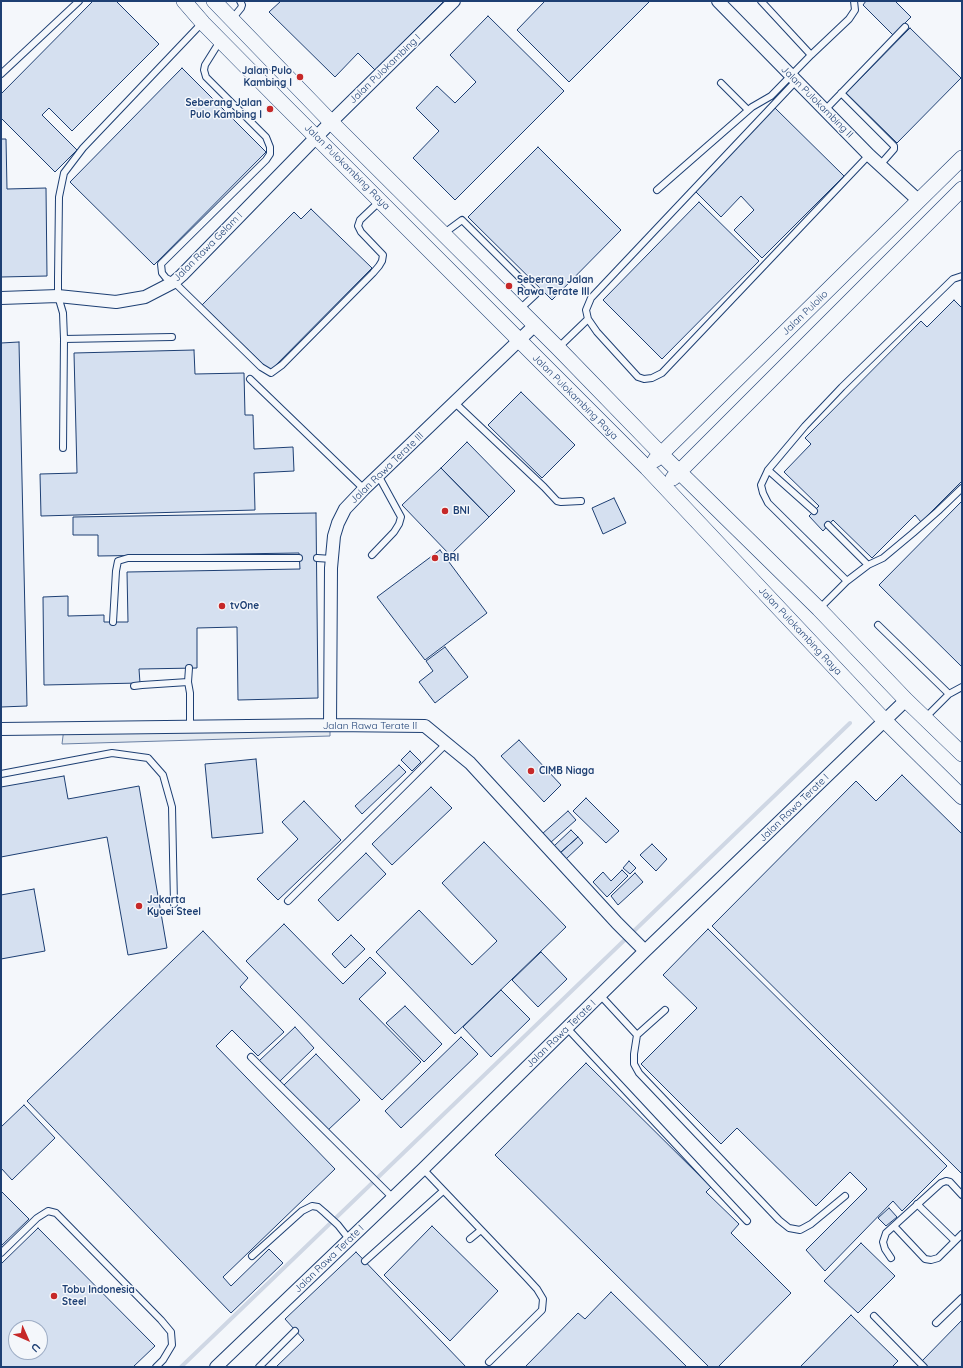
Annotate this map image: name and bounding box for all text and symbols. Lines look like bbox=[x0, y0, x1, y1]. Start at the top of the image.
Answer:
street label: Jalan Pulokambing I bbox=[347, 32, 423, 106]
street label: Jalan Pulokambing II bbox=[778, 63, 856, 141]
place label: Jalan Pulo Kambing I bbox=[242, 65, 292, 88]
marker: Jalan Pulo Kambing I bbox=[295, 72, 305, 82]
place label: Seberang Jalan Pulo Kambing I bbox=[186, 97, 262, 120]
marker: Seberang Jalan Pulo Kambing I bbox=[265, 104, 275, 114]
street label: Jalan Pulokambing Raya bbox=[302, 122, 392, 212]
street label: Jalan Rawa Gelam I bbox=[171, 210, 245, 284]
place label: Seberang Jalan Rawa Terate III bbox=[517, 274, 593, 298]
marker: Seberang Jalan Rawa Terate III bbox=[504, 281, 514, 291]
street label: Jalan Pulolio bbox=[780, 288, 830, 338]
street label: Jalan Pulokambing Raya bbox=[530, 352, 620, 442]
street label: Jalan Rawa Terate III bbox=[348, 430, 426, 506]
place label: BNI bbox=[453, 505, 470, 517]
marker: BNI bbox=[440, 506, 450, 516]
place label: BRI bbox=[443, 552, 459, 564]
marker: BRI bbox=[430, 553, 440, 563]
street label: Jalan Pulokambing Raya bbox=[756, 584, 844, 678]
place label: tvOne bbox=[230, 600, 259, 612]
marker: tvOne bbox=[217, 601, 227, 611]
street label: Jalan Rawa Terate II bbox=[323, 720, 417, 732]
place label: CIMB Niaga bbox=[539, 765, 594, 777]
marker: CIMB Niaga bbox=[526, 766, 536, 776]
street label: Jalan Rawa Terate I bbox=[757, 772, 831, 844]
place label: Jakarta Kyoei Steel bbox=[147, 894, 201, 918]
marker: Jakarta Kyoei Steel bbox=[134, 901, 144, 911]
street label: Jalan Rawa Terate I bbox=[524, 998, 598, 1070]
street label: Jalan Rawa Terate I bbox=[292, 1223, 366, 1295]
place label: Tobu Indonesia Steel bbox=[62, 1284, 135, 1308]
marker: Tobu Indonesia Steel bbox=[49, 1291, 59, 1301]
north arrow bbox=[8, 1320, 48, 1360]
text: U bbox=[28, 1340, 43, 1355]

